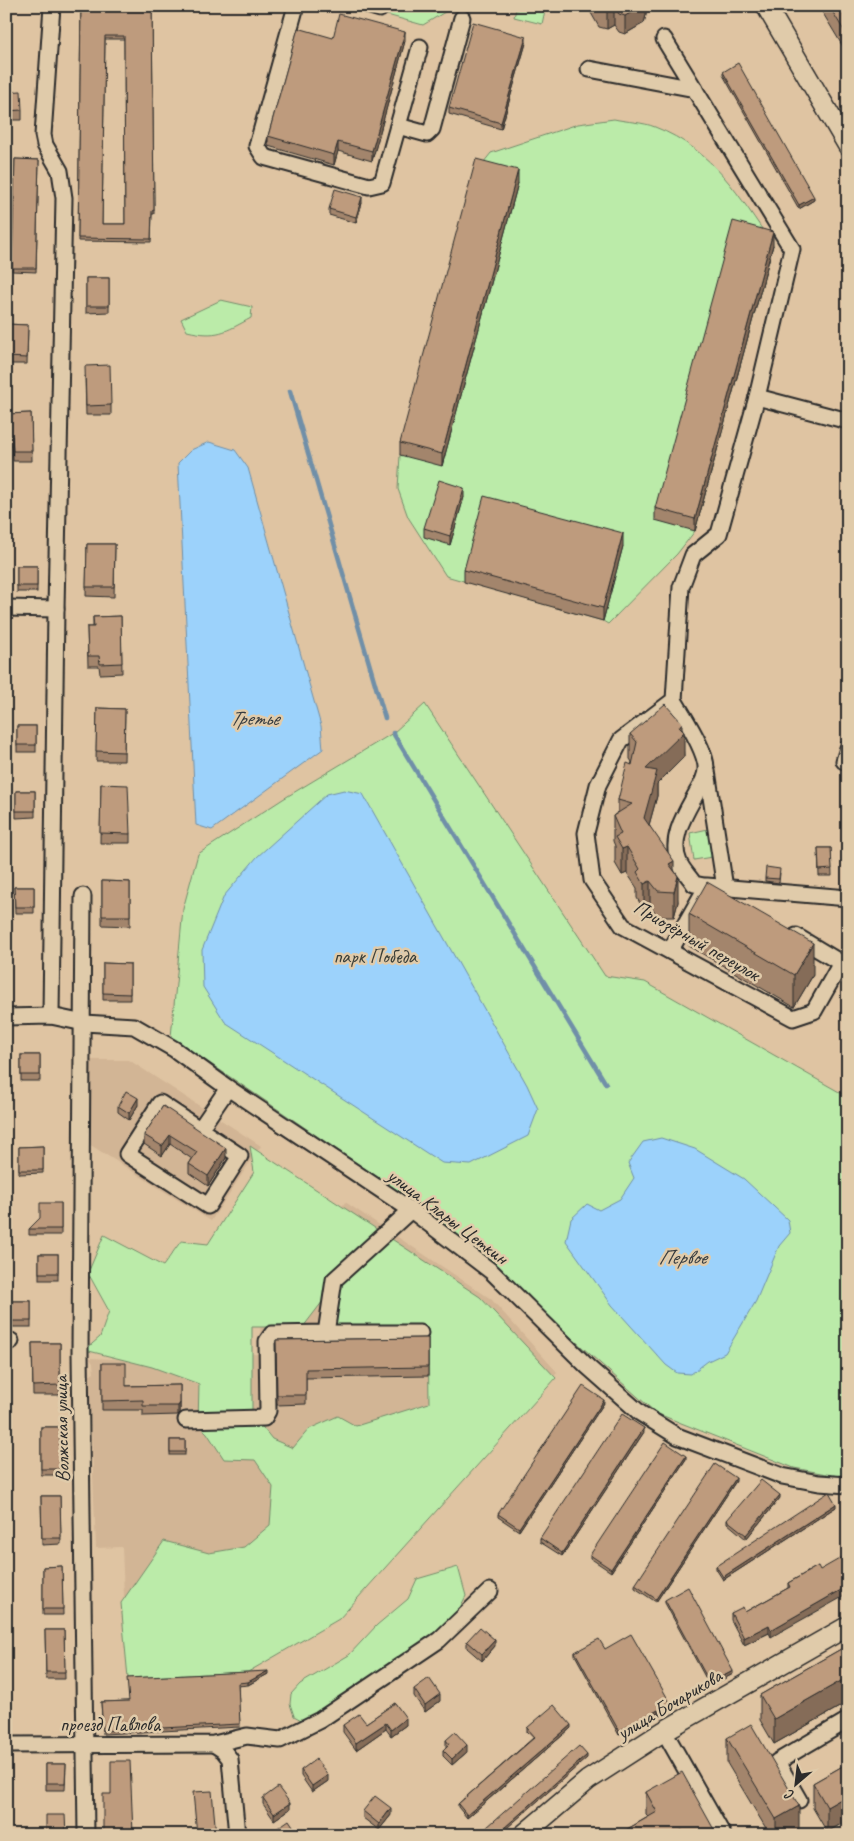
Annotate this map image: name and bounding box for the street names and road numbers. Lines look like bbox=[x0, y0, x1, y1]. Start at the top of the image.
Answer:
street label: Приозёрный переулок bbox=[629, 894, 766, 987]
street label: улица Клары Цеткин bbox=[382, 1162, 514, 1271]
street label: Волжская улица bbox=[48, 1374, 75, 1483]
street label: улица Бочарикова bbox=[611, 1662, 728, 1746]
street label: проезд Павлова bbox=[60, 1712, 162, 1737]

